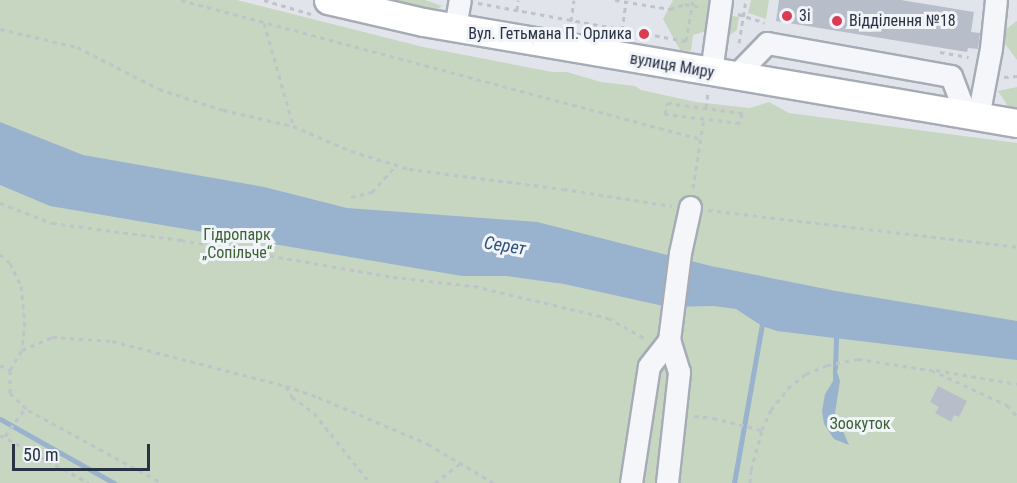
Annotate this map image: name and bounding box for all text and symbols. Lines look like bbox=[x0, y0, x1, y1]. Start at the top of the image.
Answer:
place label: 3і bbox=[799, 6, 811, 26]
marker: 3і bbox=[780, 9, 794, 23]
place label: Відділення №18 bbox=[849, 11, 956, 31]
marker: Відділення №18 bbox=[830, 14, 844, 28]
place label: Вул. Гетьмана П. Орлика bbox=[468, 24, 632, 44]
marker: Вул. Гетьмана П. Орлика bbox=[637, 27, 651, 41]
street label: вулиця Миру bbox=[628, 49, 716, 83]
park label: Гідропарк „Сопільче“ bbox=[202, 225, 272, 263]
water label: Серет bbox=[482, 232, 528, 260]
park label: Зоокуток bbox=[830, 414, 890, 434]
scale bar bbox=[15, 432, 153, 470]
text: 50 m bbox=[23, 444, 58, 465]

